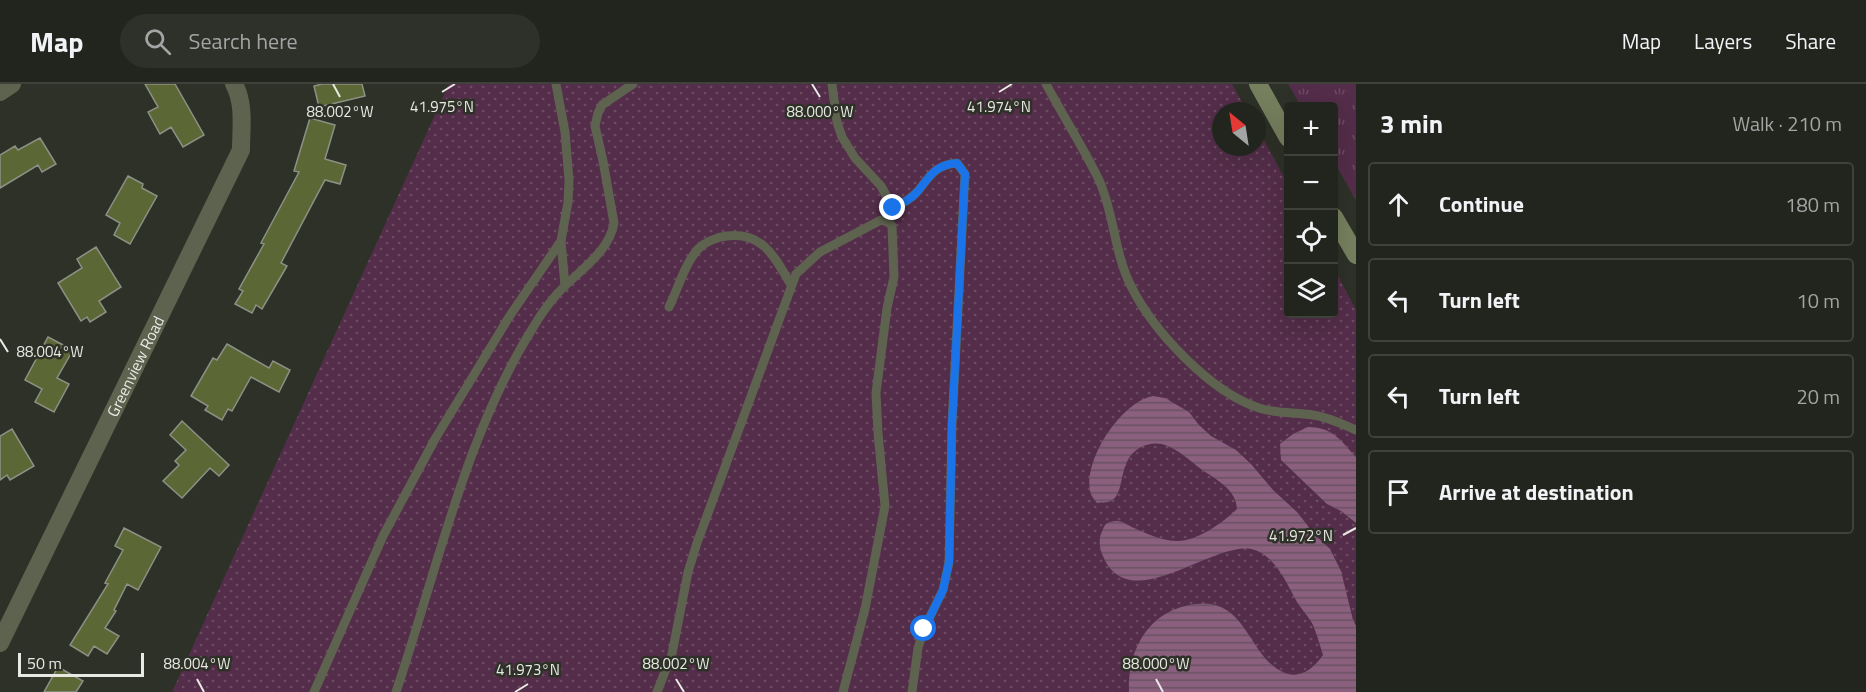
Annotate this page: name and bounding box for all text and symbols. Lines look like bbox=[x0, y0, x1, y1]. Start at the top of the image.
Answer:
search box bbox=[120, 14, 540, 68]
text: Map bbox=[30, 20, 84, 63]
text: Search here bbox=[189, 24, 298, 58]
icon: search bbox=[141, 25, 174, 58]
text: Map bbox=[1622, 25, 1661, 57]
text: Layers bbox=[1694, 25, 1752, 57]
text: Share bbox=[1785, 25, 1836, 57]
text: 41.975°N bbox=[410, 95, 474, 118]
text: 41.974°N bbox=[967, 95, 1031, 118]
text: 88.002°W bbox=[307, 100, 373, 123]
text: 88.000°W bbox=[787, 100, 853, 123]
north arrow bbox=[1212, 102, 1266, 156]
map controls bbox=[1284, 102, 1338, 318]
button: + bbox=[1284, 102, 1338, 156]
text: 3 min bbox=[1380, 104, 1443, 143]
text: Walk · 210 m bbox=[1733, 108, 1842, 139]
button: − bbox=[1284, 156, 1338, 210]
text: Continue bbox=[1439, 187, 1524, 221]
icon: ahead bbox=[1382, 188, 1415, 221]
text: 180 m bbox=[1785, 189, 1840, 220]
route end bbox=[879, 194, 905, 220]
button: locate bbox=[1284, 210, 1338, 264]
button: layers bbox=[1284, 264, 1338, 318]
text: Turn left bbox=[1439, 283, 1520, 317]
icon: left bbox=[1382, 284, 1415, 317]
text: 10 m bbox=[1796, 285, 1840, 316]
street label: Greenview Road bbox=[100, 312, 170, 421]
text: 88.004°W bbox=[17, 340, 83, 363]
text: Turn left bbox=[1439, 379, 1520, 413]
icon: left bbox=[1382, 380, 1415, 413]
text: 20 m bbox=[1796, 381, 1840, 412]
text: Arrive at destination bbox=[1439, 475, 1634, 509]
icon: arrive bbox=[1382, 476, 1415, 509]
text: 41.972°N bbox=[1269, 524, 1333, 547]
route start bbox=[910, 615, 936, 641]
scale bar bbox=[18, 650, 144, 678]
text: 50 m bbox=[27, 651, 62, 675]
text: 88.004°W bbox=[164, 652, 230, 675]
text: 88.002°W bbox=[643, 652, 709, 675]
text: 88.000°W bbox=[1123, 652, 1189, 675]
text: 41.973°N bbox=[496, 658, 560, 681]

